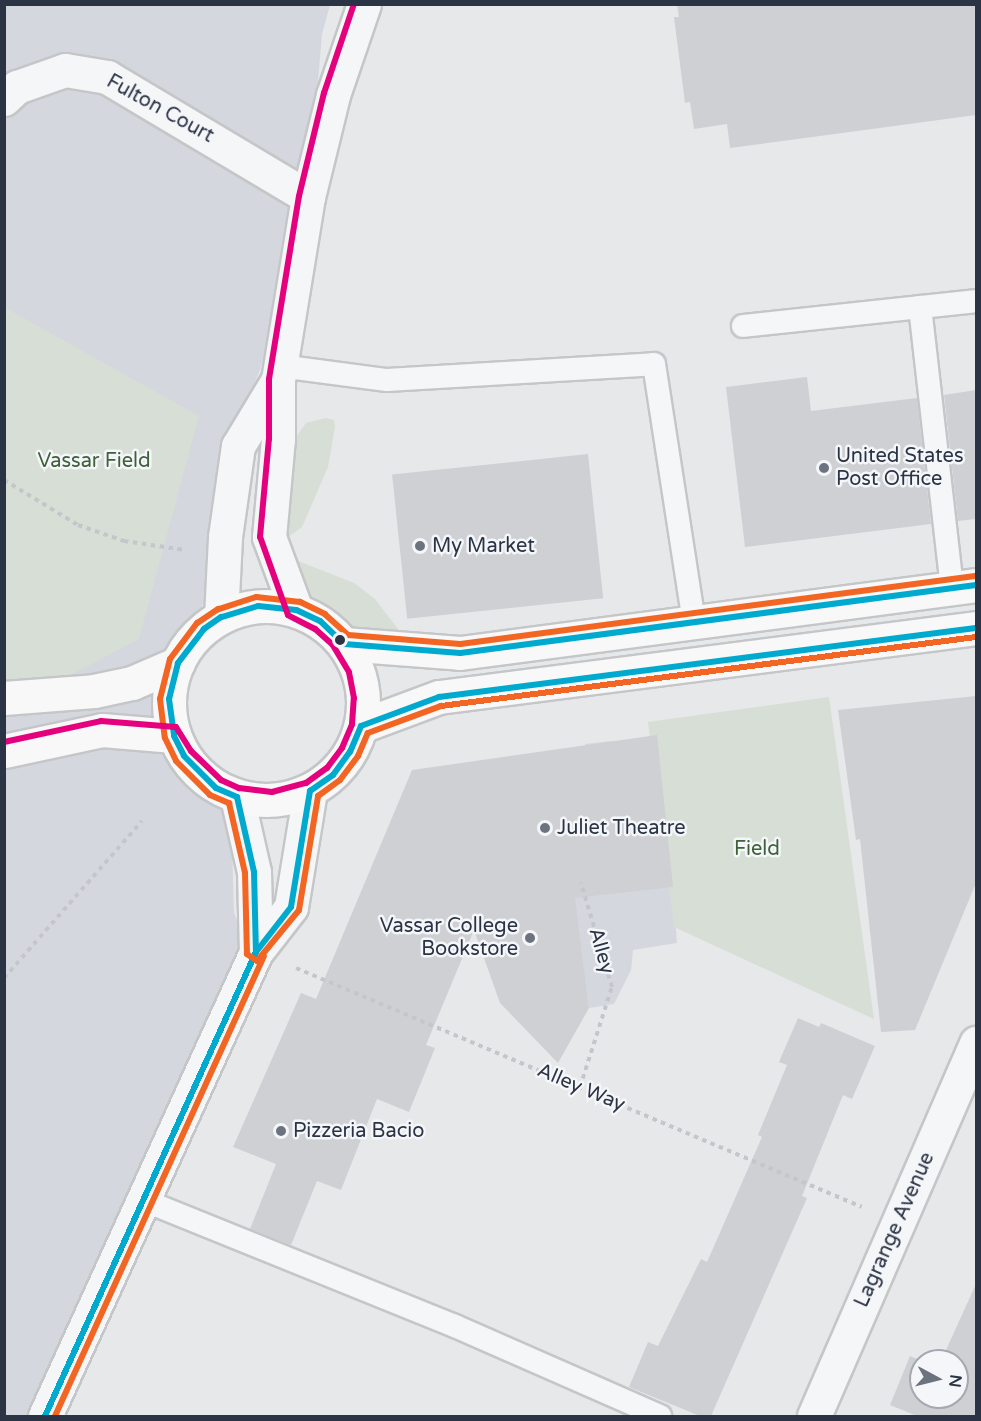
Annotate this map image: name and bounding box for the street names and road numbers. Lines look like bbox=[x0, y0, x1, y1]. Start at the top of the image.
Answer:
street label: Fulton Court bbox=[102, 70, 218, 148]
street label: Alley bbox=[583, 925, 619, 977]
street label: Alley Way bbox=[533, 1059, 629, 1117]
street label: Lagrange Avenue bbox=[850, 1149, 940, 1311]

